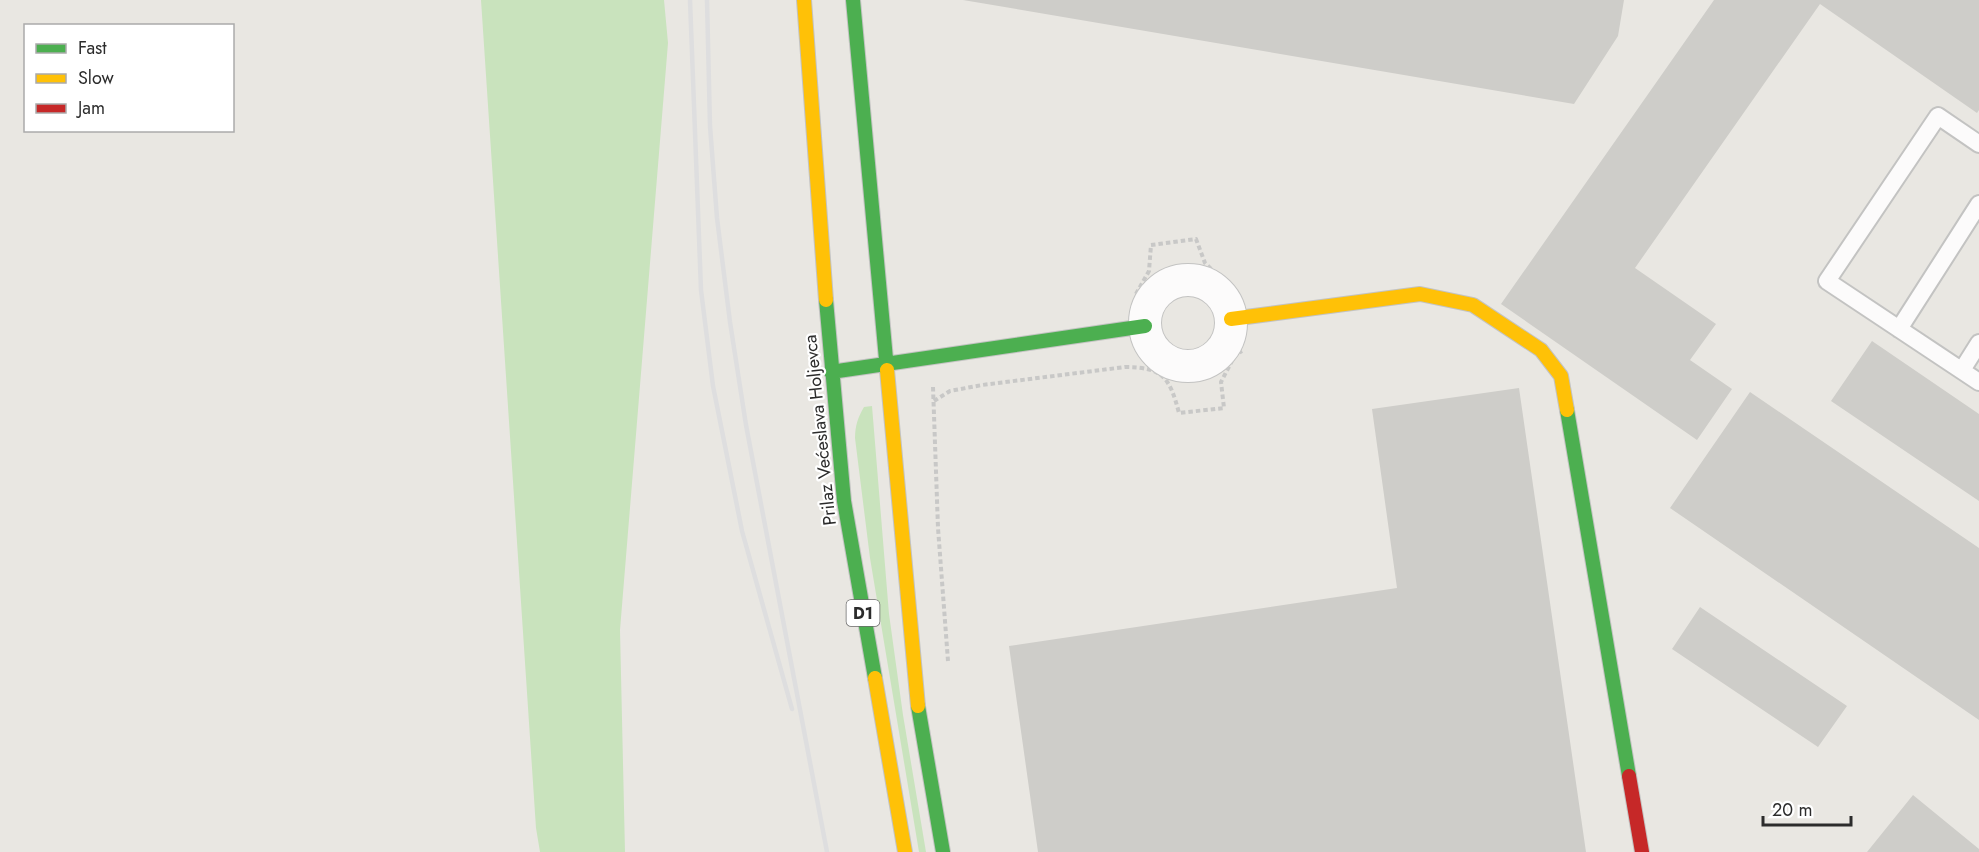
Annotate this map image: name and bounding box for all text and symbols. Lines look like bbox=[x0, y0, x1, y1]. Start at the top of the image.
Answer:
legend bbox=[24, 24, 234, 132]
text: Fast bbox=[78, 35, 107, 61]
text: Slow bbox=[78, 65, 115, 91]
text: Jam bbox=[76, 95, 105, 121]
street label: Prilaz Većeslava Holjevca bbox=[797, 333, 843, 527]
road number: D1 bbox=[846, 600, 880, 626]
scale bar bbox=[1763, 789, 1852, 827]
text: 20 m bbox=[1772, 797, 1812, 823]

